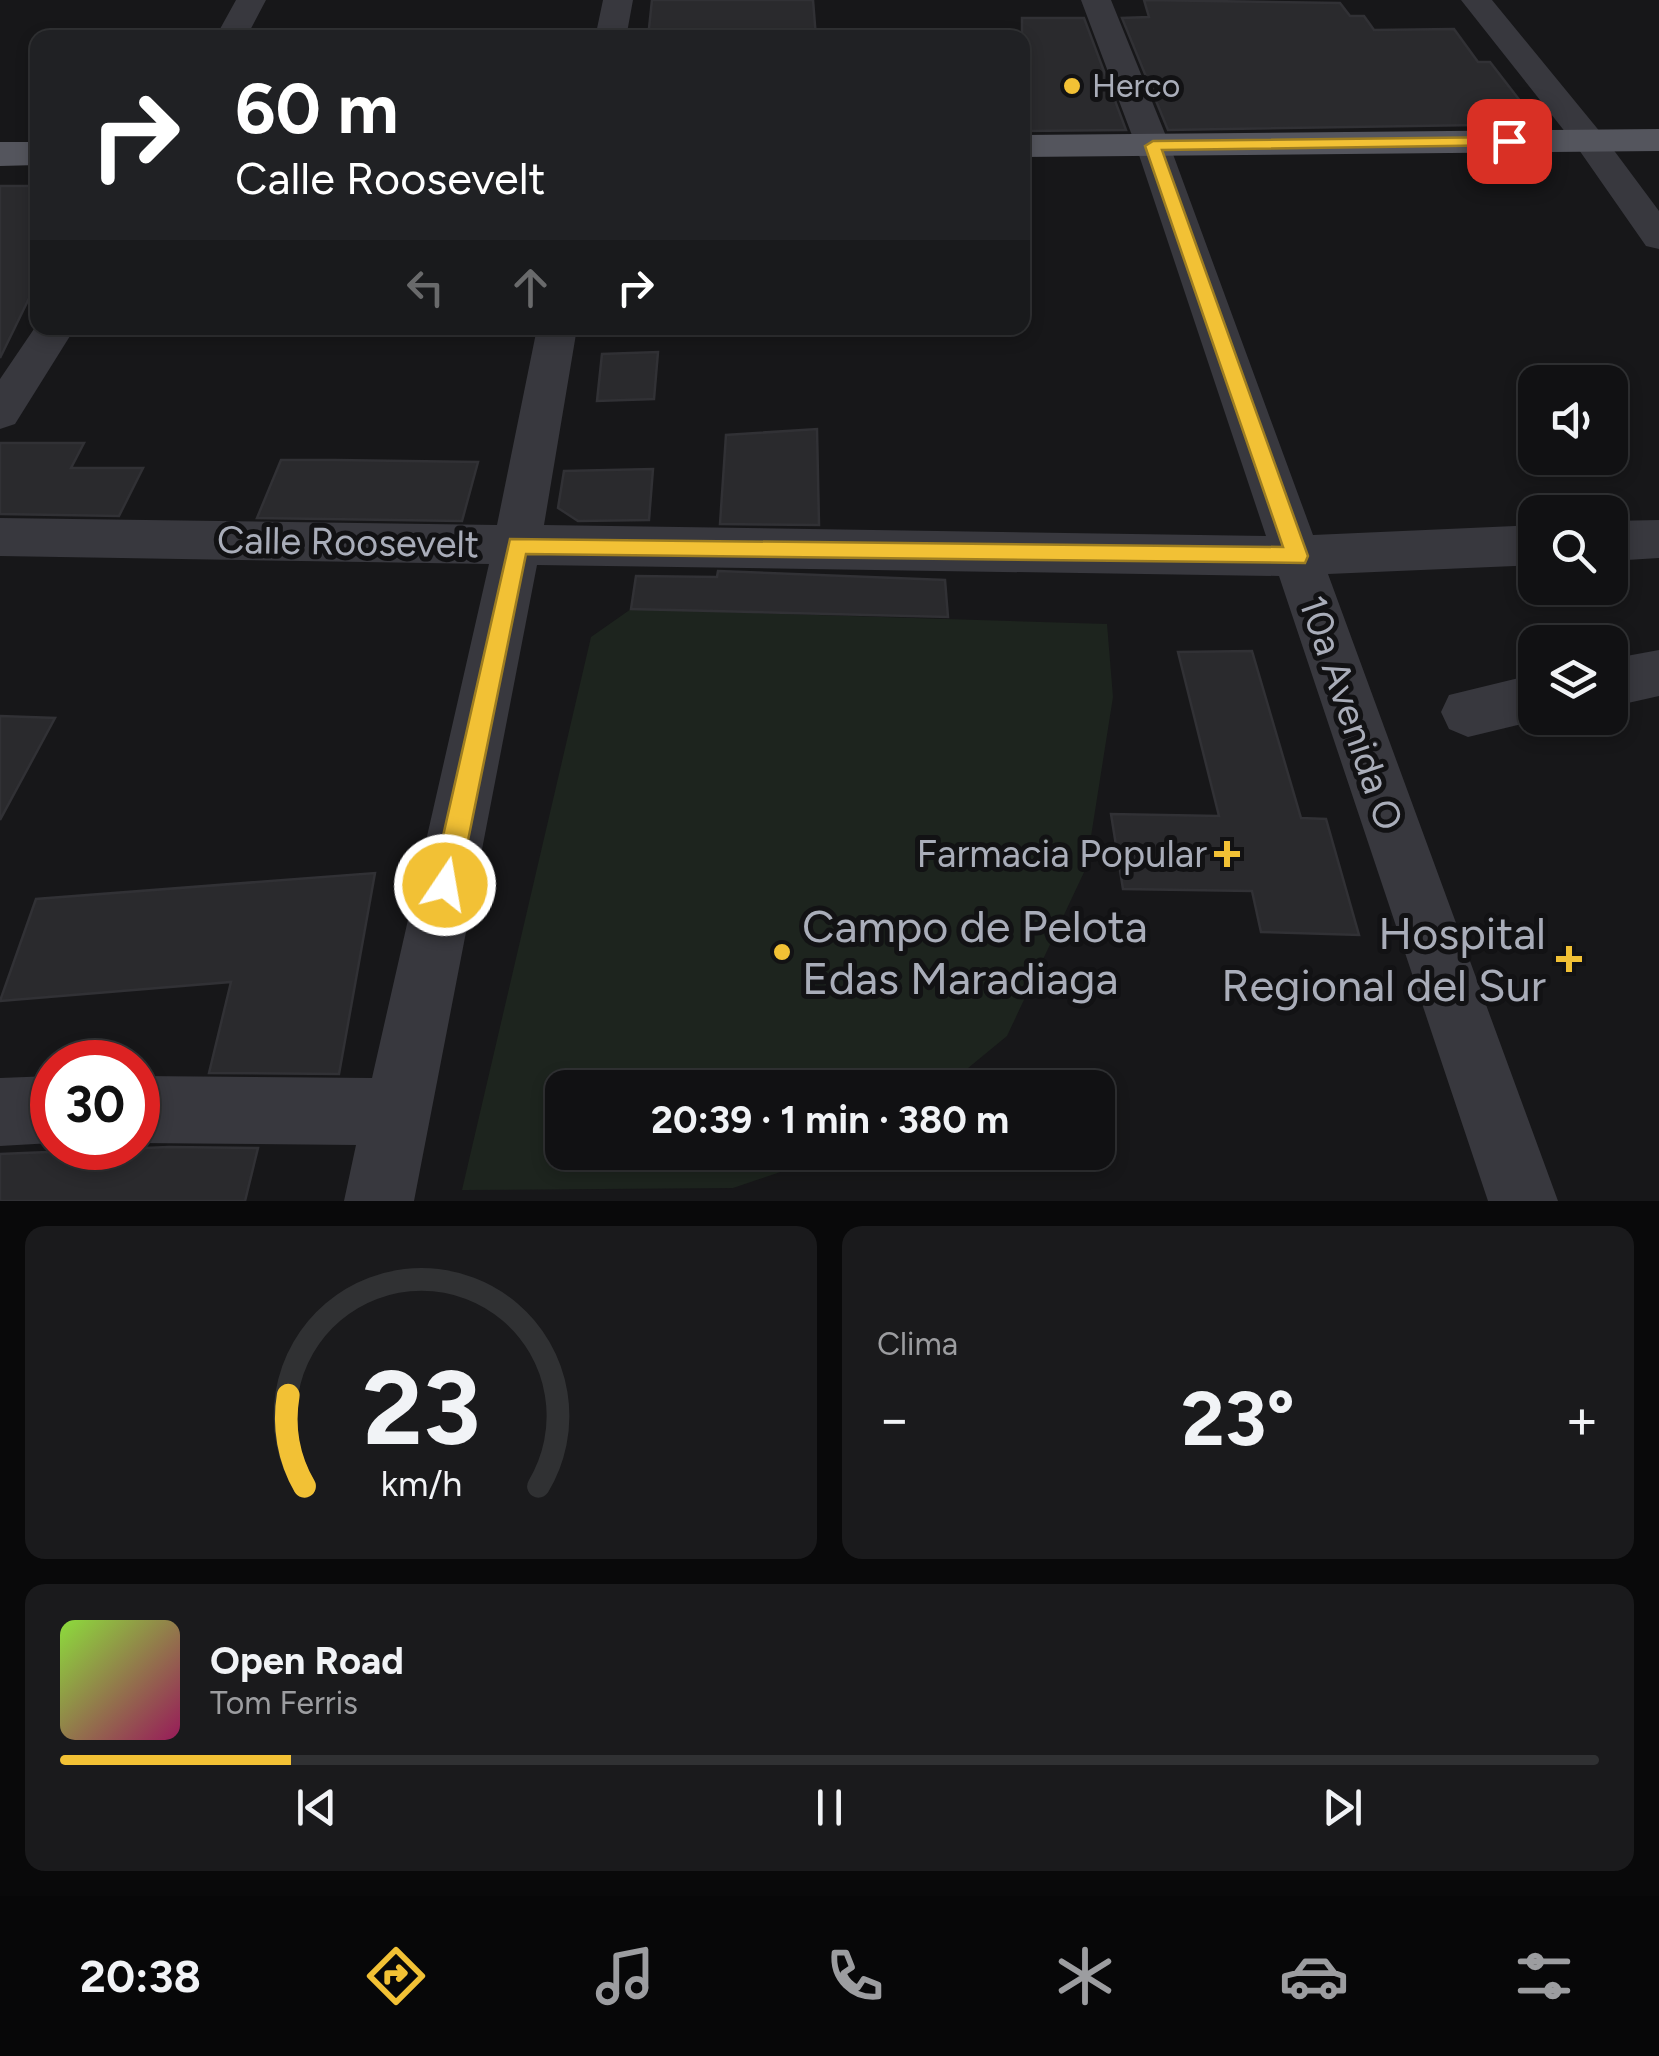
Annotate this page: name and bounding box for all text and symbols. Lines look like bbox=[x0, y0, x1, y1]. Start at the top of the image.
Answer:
text: 60 m bbox=[235, 66, 399, 151]
place label: Herco bbox=[1092, 67, 1180, 105]
icon: right bbox=[70, 70, 200, 200]
marker: Herco bbox=[1061, 75, 1083, 97]
pin bbox=[1467, 99, 1552, 184]
icon: arrive bbox=[1482, 114, 1537, 169]
text: Calle Roosevelt bbox=[235, 151, 546, 205]
icon: left bbox=[398, 260, 453, 315]
icon: ahead bbox=[503, 260, 558, 315]
icon: right bbox=[608, 260, 663, 315]
map controls bbox=[1518, 365, 1628, 735]
button: sound bbox=[1518, 365, 1628, 475]
button: search bbox=[1518, 495, 1628, 605]
street label: Calle Roosevelt bbox=[216, 517, 480, 567]
street label: 10a Avenida O bbox=[1289, 590, 1413, 836]
button: layers bbox=[1518, 625, 1628, 735]
place label: Farmacia Popular bbox=[917, 831, 1207, 877]
position arrow bbox=[393, 833, 497, 937]
marker: Farmacia Popular bbox=[1216, 843, 1238, 865]
place label: Campo de Pelota Edas Maradiaga bbox=[802, 899, 1148, 1005]
place label: Hospital Regional del Sur bbox=[1221, 906, 1546, 1012]
marker: Campo de Pelota Edas Maradiaga bbox=[771, 941, 793, 963]
marker: Hospital Regional del Sur bbox=[1556, 946, 1582, 972]
speed limit sign: 30 bbox=[30, 1040, 160, 1170]
text: 20:39 · 1 min · 380 m bbox=[651, 1097, 1009, 1143]
text: Clima bbox=[877, 1325, 958, 1363]
text: 23 bbox=[362, 1345, 480, 1470]
text: 23° bbox=[1181, 1374, 1295, 1464]
text: − bbox=[877, 1386, 911, 1452]
text: + bbox=[1565, 1386, 1599, 1452]
text: km/h bbox=[380, 1462, 462, 1505]
text: Open Road bbox=[210, 1638, 404, 1684]
text: Tom Ferris bbox=[210, 1684, 358, 1722]
icon: previous bbox=[289, 1780, 344, 1835]
icon: pause bbox=[802, 1780, 857, 1835]
icon: next bbox=[1315, 1780, 1370, 1835]
icon: directions bbox=[361, 1941, 431, 2011]
icon: music bbox=[590, 1941, 660, 2011]
icon: phone bbox=[820, 1941, 890, 2011]
icon: climate bbox=[1050, 1941, 1120, 2011]
icon: car bbox=[1279, 1941, 1349, 2011]
icon: filters bbox=[1509, 1941, 1579, 2011]
text: 20:38 bbox=[80, 1949, 201, 2003]

